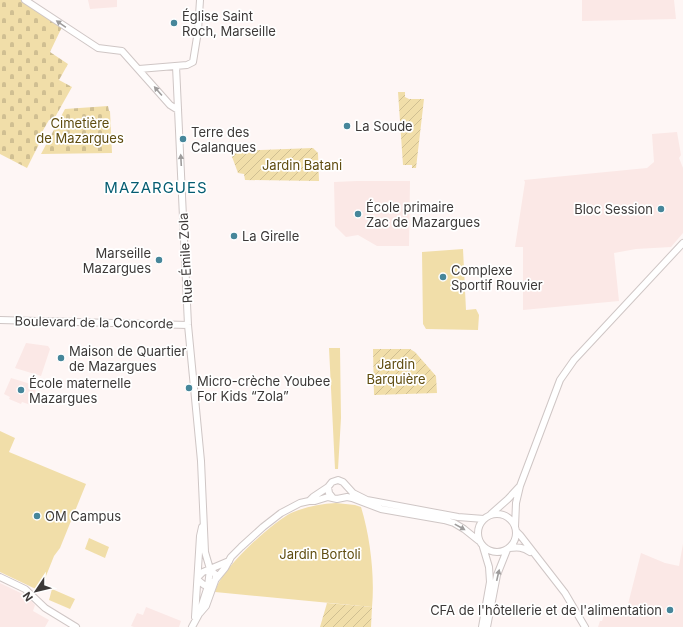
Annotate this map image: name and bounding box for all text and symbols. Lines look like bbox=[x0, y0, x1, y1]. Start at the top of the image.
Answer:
place label: Église Saint Roch, Marseille bbox=[182, 8, 276, 39]
marker: Église Saint Roch, Marseille bbox=[169, 18, 179, 28]
one-way arrow bbox=[55, 20, 66, 28]
one-way arrow bbox=[153, 85, 162, 96]
park label: Cimetière de Mazargues bbox=[36, 115, 124, 146]
place label: La Soude bbox=[355, 118, 413, 134]
marker: La Soude bbox=[342, 121, 352, 131]
place label: Terre des Calanques bbox=[191, 124, 256, 155]
marker: Terre des Calanques bbox=[178, 134, 188, 144]
one-way arrow bbox=[177, 154, 184, 166]
park label: Jardin Batani bbox=[262, 157, 342, 173]
district label: MAZARGUES bbox=[104, 178, 208, 197]
place label: École primaire Zac de Mazargues bbox=[366, 199, 480, 230]
place label: Bloc Session bbox=[574, 201, 653, 217]
marker: Bloc Session bbox=[656, 204, 666, 214]
marker: École primaire Zac de Mazargues bbox=[353, 209, 363, 219]
street label: Rue Émile Zola bbox=[175, 212, 195, 304]
place label: La Girelle bbox=[242, 228, 299, 244]
marker: La Girelle bbox=[229, 231, 239, 241]
place label: Marseille Mazargues bbox=[83, 245, 151, 276]
marker: Marseille Mazargues bbox=[154, 255, 164, 265]
place label: Complexe Sportif Rouvier bbox=[451, 262, 543, 293]
marker: Complexe Sportif Rouvier bbox=[438, 272, 448, 282]
street label: Boulevard de la Concorde bbox=[14, 313, 174, 331]
place label: Maison de Quartier de Mazargues bbox=[69, 343, 186, 374]
marker: Maison de Quartier de Mazargues bbox=[56, 353, 66, 363]
park label: Jardin Barquière bbox=[366, 356, 426, 387]
place label: Micro-crèche Youbee For Kids “Zola” bbox=[197, 373, 330, 404]
place label: École maternelle Mazargues bbox=[29, 375, 131, 406]
marker: Micro-crèche Youbee For Kids “Zola” bbox=[184, 383, 194, 393]
marker: École maternelle Mazargues bbox=[16, 385, 26, 395]
place label: OM Campus bbox=[45, 508, 121, 524]
marker: OM Campus bbox=[32, 511, 42, 521]
one-way arrow bbox=[454, 523, 466, 530]
park label: Jardin Bortoli bbox=[279, 546, 361, 562]
one-way arrow bbox=[495, 569, 501, 581]
north arrow bbox=[16, 571, 56, 611]
text: N bbox=[20, 589, 36, 604]
place label: CFA de l'hôtellerie et de l'alimentation bbox=[430, 602, 662, 618]
marker: CFA de l'hôtellerie et de l'alimentation bbox=[665, 605, 675, 615]

